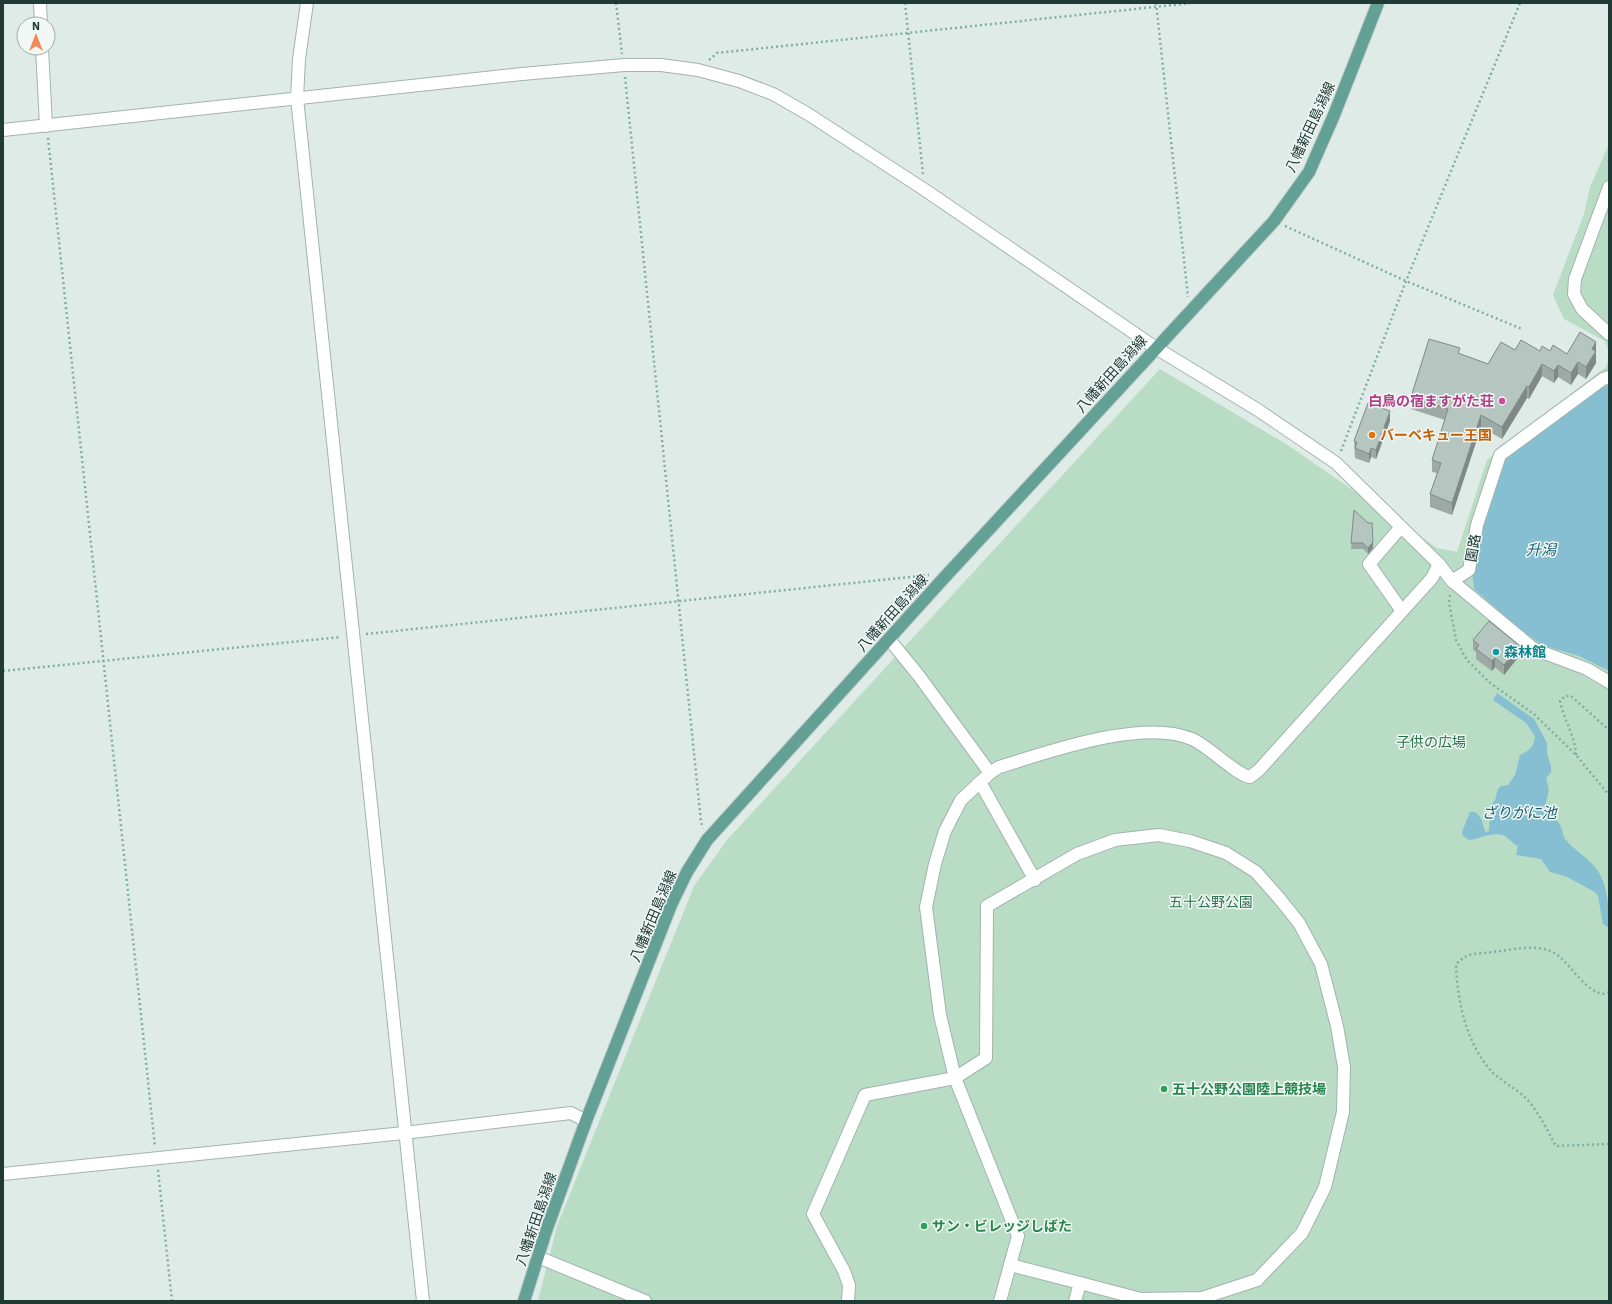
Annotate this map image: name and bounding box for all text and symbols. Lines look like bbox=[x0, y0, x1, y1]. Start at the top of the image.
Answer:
north arrow bbox=[16, 16, 56, 56]
text: N bbox=[32, 19, 40, 33]
street label: 八幡新田島潟線 bbox=[1281, 79, 1339, 175]
street label: 八幡新田島潟線 bbox=[1072, 332, 1150, 416]
place label: 白鳥の宿ますがた荘 bbox=[1368, 392, 1494, 410]
marker: 白鳥の宿ますがた荘 bbox=[1497, 396, 1507, 406]
place label: バーベキュー王国 bbox=[1380, 426, 1492, 444]
marker: バーベキュー王国 bbox=[1367, 430, 1377, 440]
street label: 園路 bbox=[1462, 533, 1484, 563]
water label: 升潟 bbox=[1526, 540, 1558, 559]
street label: 八幡新田島潟線 bbox=[853, 571, 931, 655]
place label: 森林館 bbox=[1504, 643, 1546, 661]
marker: 森林館 bbox=[1491, 647, 1501, 657]
park label: 子供の広場 bbox=[1396, 733, 1466, 751]
water label: ざりがに池 bbox=[1481, 803, 1558, 822]
street label: 八幡新田島潟線 bbox=[626, 867, 680, 965]
park label: 五十公野公園 bbox=[1169, 893, 1253, 911]
place label: 五十公野公園陸上競技場 bbox=[1172, 1080, 1326, 1098]
marker: 五十公野公園陸上競技場 bbox=[1159, 1084, 1169, 1094]
street label: 八幡新田島潟線 bbox=[512, 1170, 560, 1268]
place label: サン・ビレッジしばた bbox=[932, 1217, 1072, 1235]
marker: サン・ビレッジしばた bbox=[919, 1221, 929, 1231]

